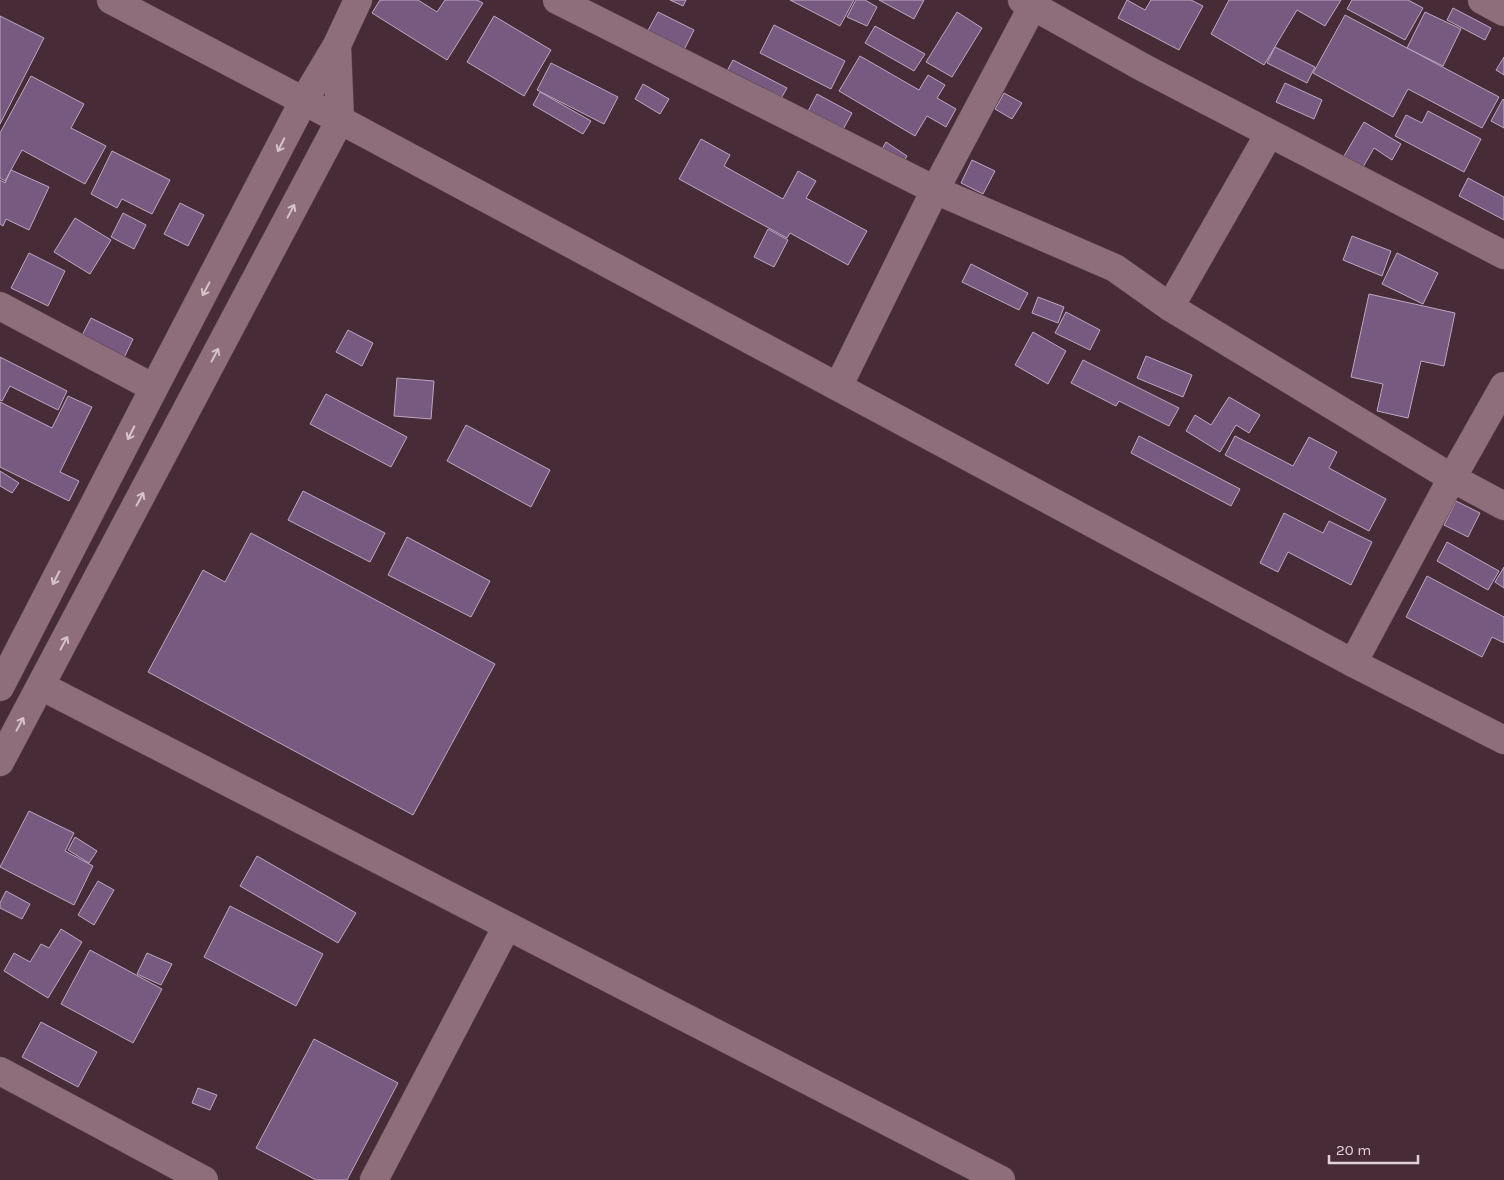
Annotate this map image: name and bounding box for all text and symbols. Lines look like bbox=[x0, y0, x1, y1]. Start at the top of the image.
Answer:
one-way arrow bbox=[276, 137, 285, 152]
one-way arrow bbox=[286, 204, 296, 219]
one-way arrow bbox=[201, 281, 210, 296]
one-way arrow bbox=[211, 348, 220, 363]
one-way arrow bbox=[126, 426, 136, 441]
one-way arrow bbox=[135, 492, 145, 507]
one-way arrow bbox=[51, 570, 60, 585]
one-way arrow bbox=[59, 635, 69, 650]
one-way arrow bbox=[16, 717, 26, 731]
scale bar bbox=[1329, 1132, 1418, 1164]
text: 20 m bbox=[1336, 1141, 1371, 1159]

